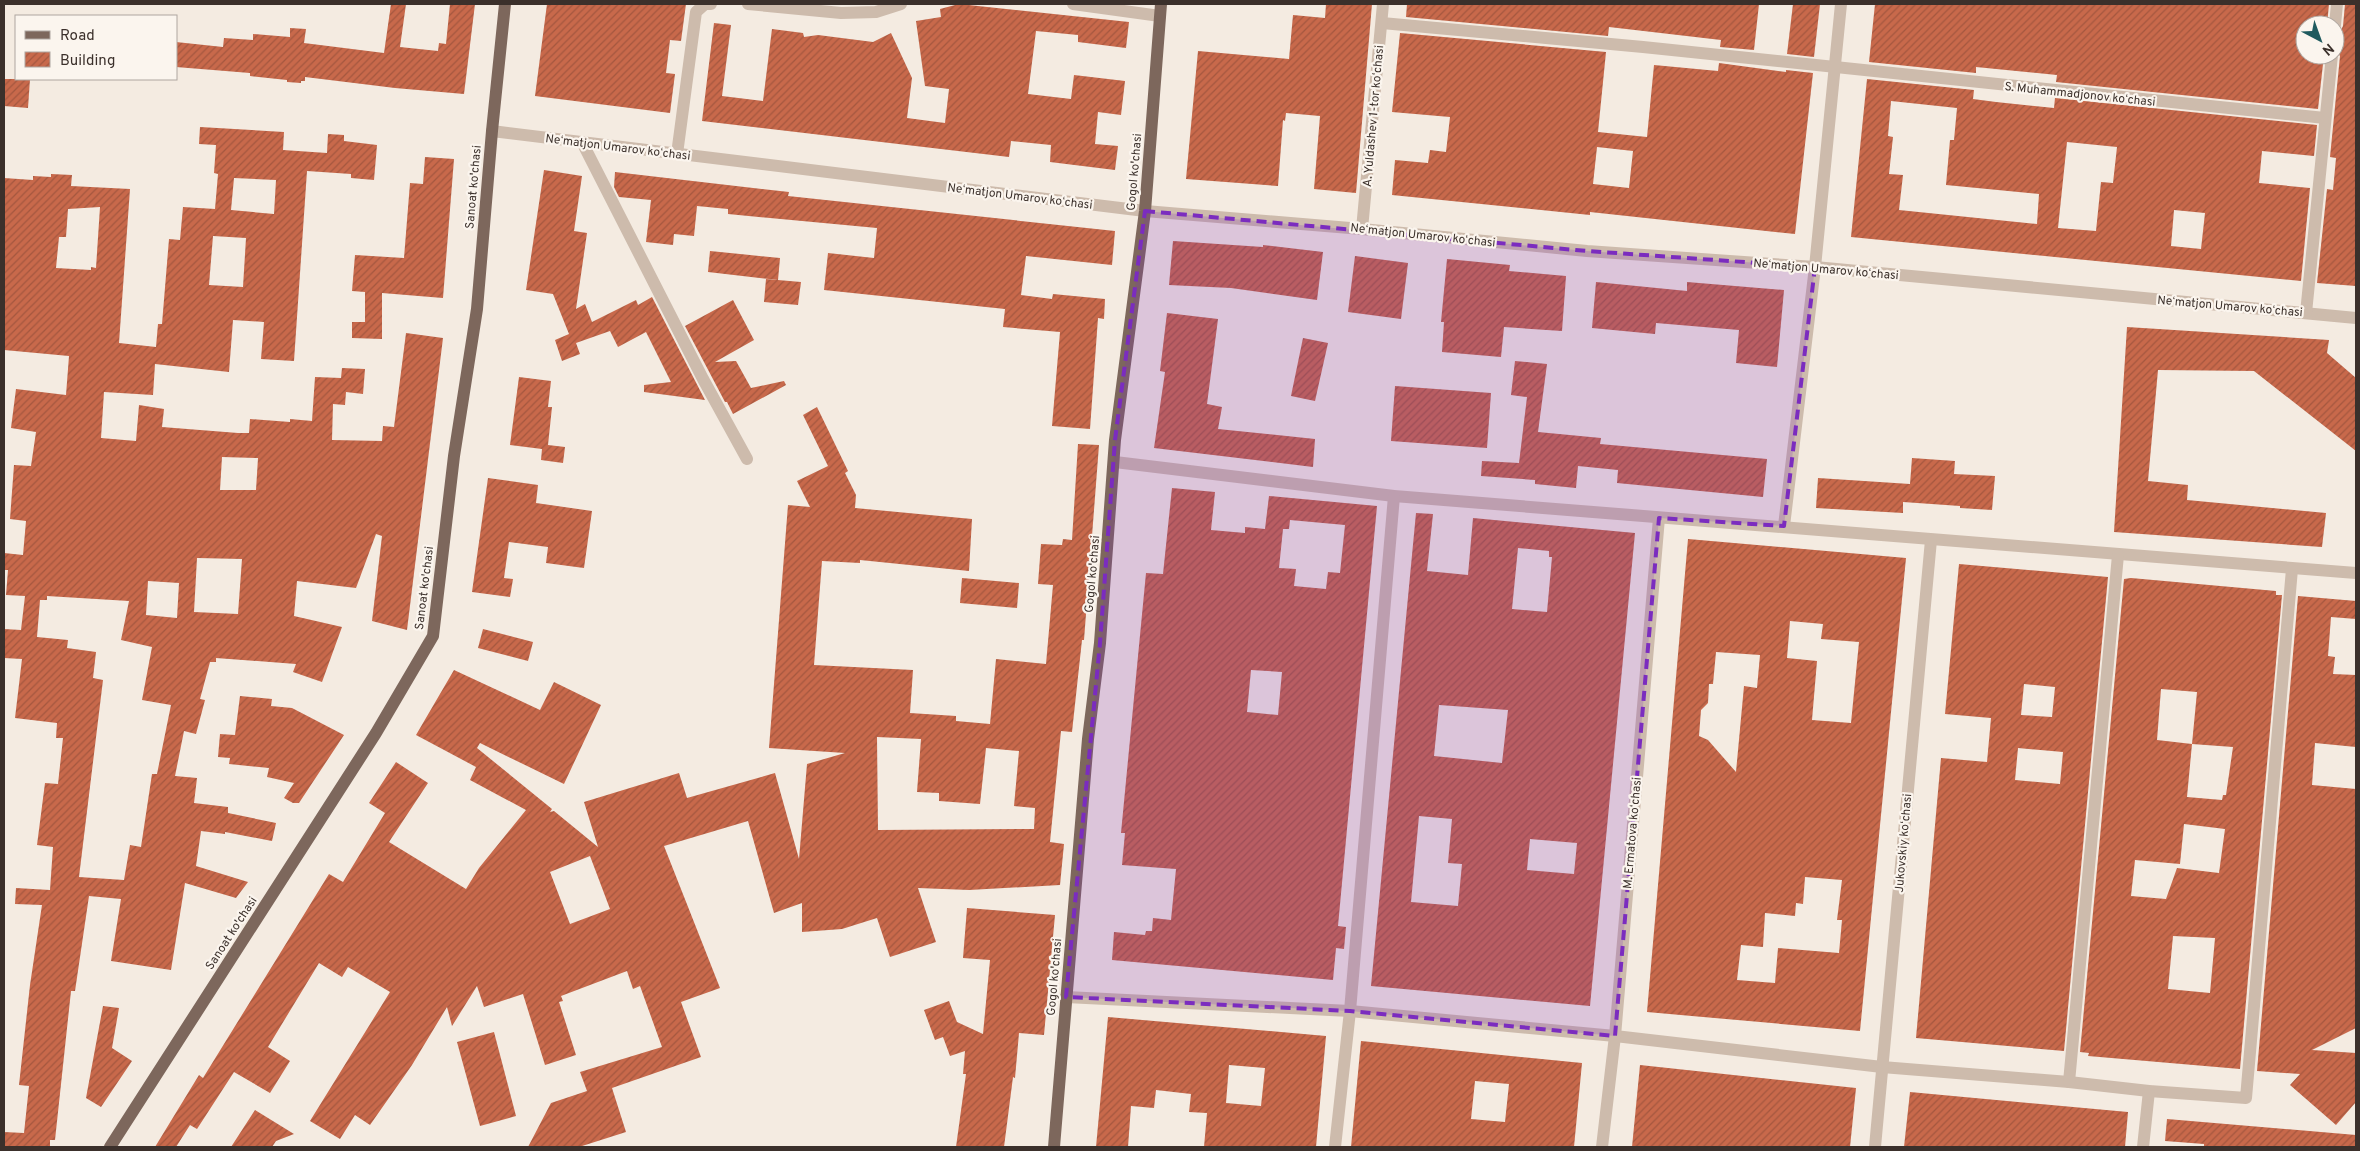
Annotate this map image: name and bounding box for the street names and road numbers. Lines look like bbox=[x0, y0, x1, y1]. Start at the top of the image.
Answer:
street label: A. Yuldashev 1-tor koʻchasi bbox=[1360, 45, 1388, 188]
street label: S. Muhammadjonov koʻchasi bbox=[2004, 79, 2156, 111]
street label: Neʻmatjon Umarov koʻchasi bbox=[544, 131, 691, 165]
street label: Gogol ko'chasi bbox=[1124, 133, 1146, 211]
street label: Sanoat ko'chasi bbox=[462, 145, 486, 230]
street label: Neʻmatjon Umarov koʻchasi bbox=[946, 180, 1093, 214]
street label: Neʻmatjon Umarov koʻchasi bbox=[1350, 220, 1496, 252]
street label: Neʻmatjon Umarov koʻchasi bbox=[1753, 256, 1899, 284]
street label: Neʻmatjon Umarov koʻchasi bbox=[2157, 293, 2303, 321]
street label: Gogol ko'chasi bbox=[1082, 535, 1104, 613]
street label: Sanoat ko'chasi bbox=[412, 545, 438, 631]
street label: M. Ermatova koʻchasi bbox=[1620, 776, 1646, 890]
street label: Jukovskiy koʻchasi bbox=[1892, 793, 1916, 893]
street label: Sanoat ko'chasi bbox=[202, 894, 261, 973]
street label: Gogol ko'chasi bbox=[1044, 938, 1066, 1016]

